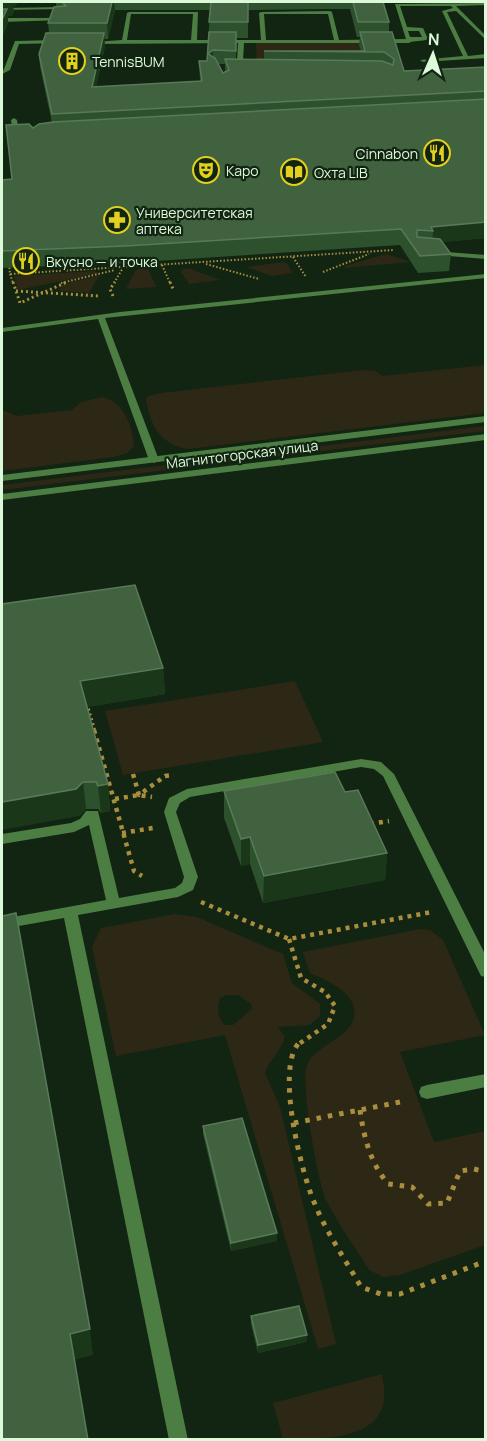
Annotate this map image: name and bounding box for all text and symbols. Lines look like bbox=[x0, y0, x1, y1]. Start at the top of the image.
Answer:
north arrow bbox=[403, 24, 463, 84]
text: N bbox=[427, 28, 440, 50]
building icon: TennisBUM bbox=[57, 46, 87, 76]
place label: TennisBUM bbox=[92, 52, 165, 71]
restaurant icon: Cinnabon bbox=[422, 138, 452, 168]
place label: Cinnabon bbox=[355, 144, 418, 163]
theatre icon: Каро bbox=[191, 155, 221, 185]
library icon: Охта LIB bbox=[279, 157, 309, 187]
place label: Каро bbox=[226, 161, 259, 180]
place label: Охта LIB bbox=[314, 163, 368, 182]
place label: Университетская аптека bbox=[136, 203, 253, 238]
pharmacy icon: Университетская аптека bbox=[102, 205, 132, 235]
restaurant icon: Вкусно — и точка bbox=[11, 246, 41, 276]
place label: Вкусно — и точка bbox=[46, 252, 158, 271]
street label: Магнитогорская улица bbox=[165, 435, 319, 473]

